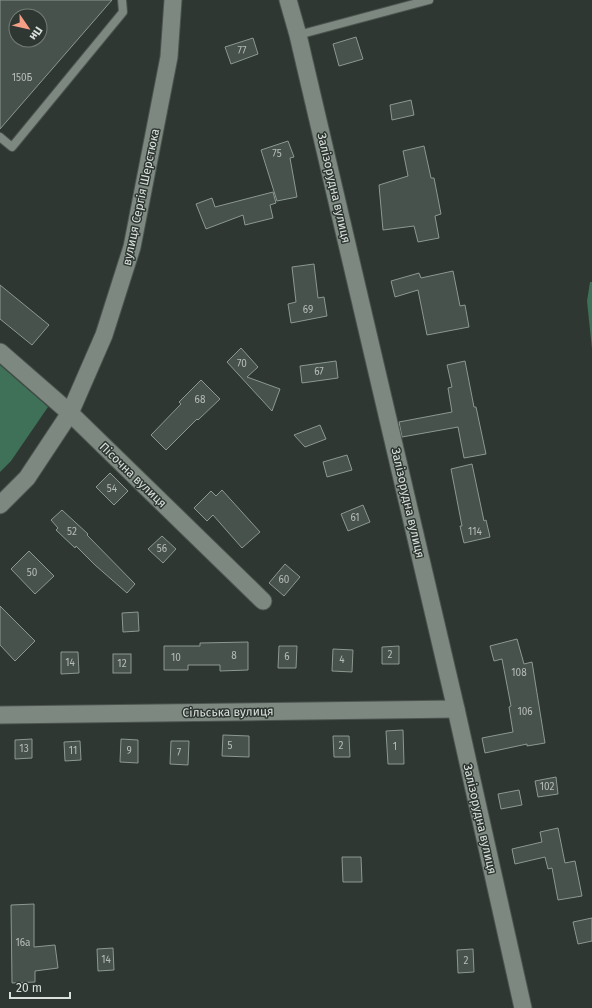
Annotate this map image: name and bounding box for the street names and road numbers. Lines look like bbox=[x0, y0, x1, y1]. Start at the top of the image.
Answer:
street label: вулиця Сергія Шерстюка bbox=[120, 127, 162, 267]
street label: Залізорудна вулиця bbox=[315, 132, 353, 244]
street label: Пісочна вулиця bbox=[97, 440, 169, 510]
street label: Залізорудна вулиця bbox=[389, 447, 427, 559]
street label: Сільська вулиця bbox=[182, 704, 274, 720]
street label: Залізорудна вулиця bbox=[461, 763, 499, 875]

